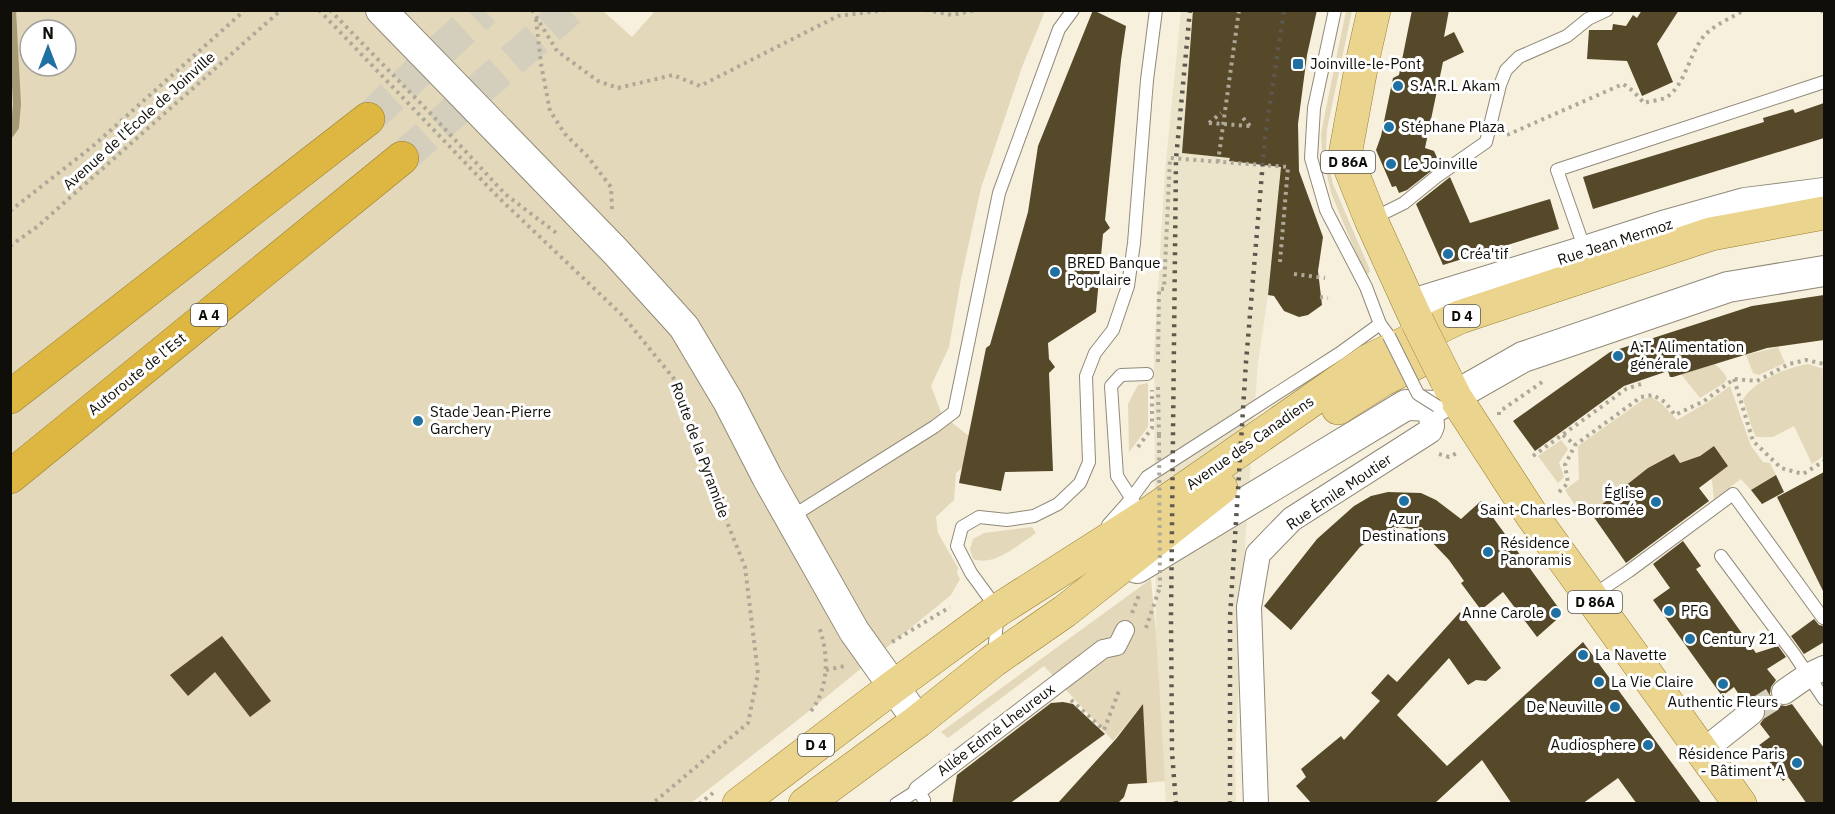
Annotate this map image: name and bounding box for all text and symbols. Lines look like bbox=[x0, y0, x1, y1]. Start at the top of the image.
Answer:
north arrow bbox=[18, 18, 78, 78]
text: N bbox=[42, 23, 54, 43]
street label: Avenue de l'École de Joinville bbox=[59, 47, 219, 194]
place label: Joinville-le-Pont bbox=[1310, 54, 1421, 73]
marker: Joinville-le-Pont bbox=[1291, 57, 1305, 71]
place label: S.A.R.L Akam bbox=[1410, 76, 1500, 95]
marker: S.A.R.L Akam bbox=[1391, 79, 1405, 93]
place label: Stéphane Plaza bbox=[1401, 117, 1505, 136]
marker: Stéphane Plaza bbox=[1382, 120, 1396, 134]
road number: D 86A bbox=[1321, 151, 1375, 173]
place label: Le Joinville bbox=[1403, 154, 1478, 173]
marker: Le Joinville bbox=[1384, 157, 1398, 171]
street label: Rue Jean Mermoz bbox=[1555, 214, 1675, 269]
place label: Créa'tif bbox=[1460, 244, 1508, 263]
marker: Créa'tif bbox=[1441, 247, 1455, 261]
place label: BRED Banque Populaire bbox=[1067, 253, 1161, 289]
marker: BRED Banque Populaire bbox=[1048, 265, 1062, 279]
road number: A 4 bbox=[191, 304, 227, 326]
road number: D 4 bbox=[1444, 305, 1480, 327]
street label: Autoroute de l’Est bbox=[84, 328, 190, 419]
place label: A.T. Alimentation générale bbox=[1630, 337, 1744, 373]
marker: A.T. Alimentation générale bbox=[1611, 349, 1625, 363]
street label: Route de la Pyramide bbox=[667, 379, 734, 520]
street label: Avenue des Canadiens bbox=[1182, 391, 1317, 494]
place label: Stade Jean-Pierre Garchery bbox=[430, 402, 551, 438]
marker: Stade Jean-Pierre Garchery bbox=[411, 414, 425, 428]
street label: Rue Émile Moutier bbox=[1282, 449, 1396, 534]
place label: Église Saint-Charles-Borromée bbox=[1480, 483, 1644, 519]
marker: Azur Destinations bbox=[1397, 494, 1411, 508]
marker: Église Saint-Charles-Borromée bbox=[1649, 495, 1663, 509]
place label: Azur Destinations bbox=[1362, 509, 1446, 545]
place label: Résidence Panoramis bbox=[1500, 533, 1571, 569]
marker: Résidence Panoramis bbox=[1481, 545, 1495, 559]
road number: D 86A bbox=[1568, 591, 1622, 613]
place label: PFG bbox=[1681, 601, 1709, 620]
place label: Anne Carole bbox=[1462, 603, 1544, 622]
marker: PFG bbox=[1662, 604, 1676, 618]
marker: Anne Carole bbox=[1549, 606, 1563, 620]
place label: Century 21 bbox=[1702, 629, 1777, 648]
marker: Century 21 bbox=[1683, 632, 1697, 646]
place label: La Navette bbox=[1595, 645, 1667, 664]
marker: La Navette bbox=[1576, 648, 1590, 662]
place label: La Vie Claire bbox=[1611, 672, 1694, 691]
marker: La Vie Claire bbox=[1592, 675, 1606, 689]
marker: Authentic Fleurs bbox=[1716, 677, 1730, 691]
street label: Allée Edmé Lheureux bbox=[933, 679, 1059, 780]
place label: Authentic Fleurs bbox=[1668, 692, 1778, 711]
place label: De Neuville bbox=[1526, 697, 1603, 716]
marker: De Neuville bbox=[1608, 700, 1622, 714]
road number: D 4 bbox=[798, 734, 834, 756]
place label: Audiosphere bbox=[1551, 735, 1636, 754]
marker: Audiosphere bbox=[1641, 738, 1655, 752]
place label: Résidence Paris - Bâtiment A bbox=[1678, 744, 1785, 780]
marker: Résidence Paris - Bâtiment A bbox=[1790, 756, 1804, 770]

